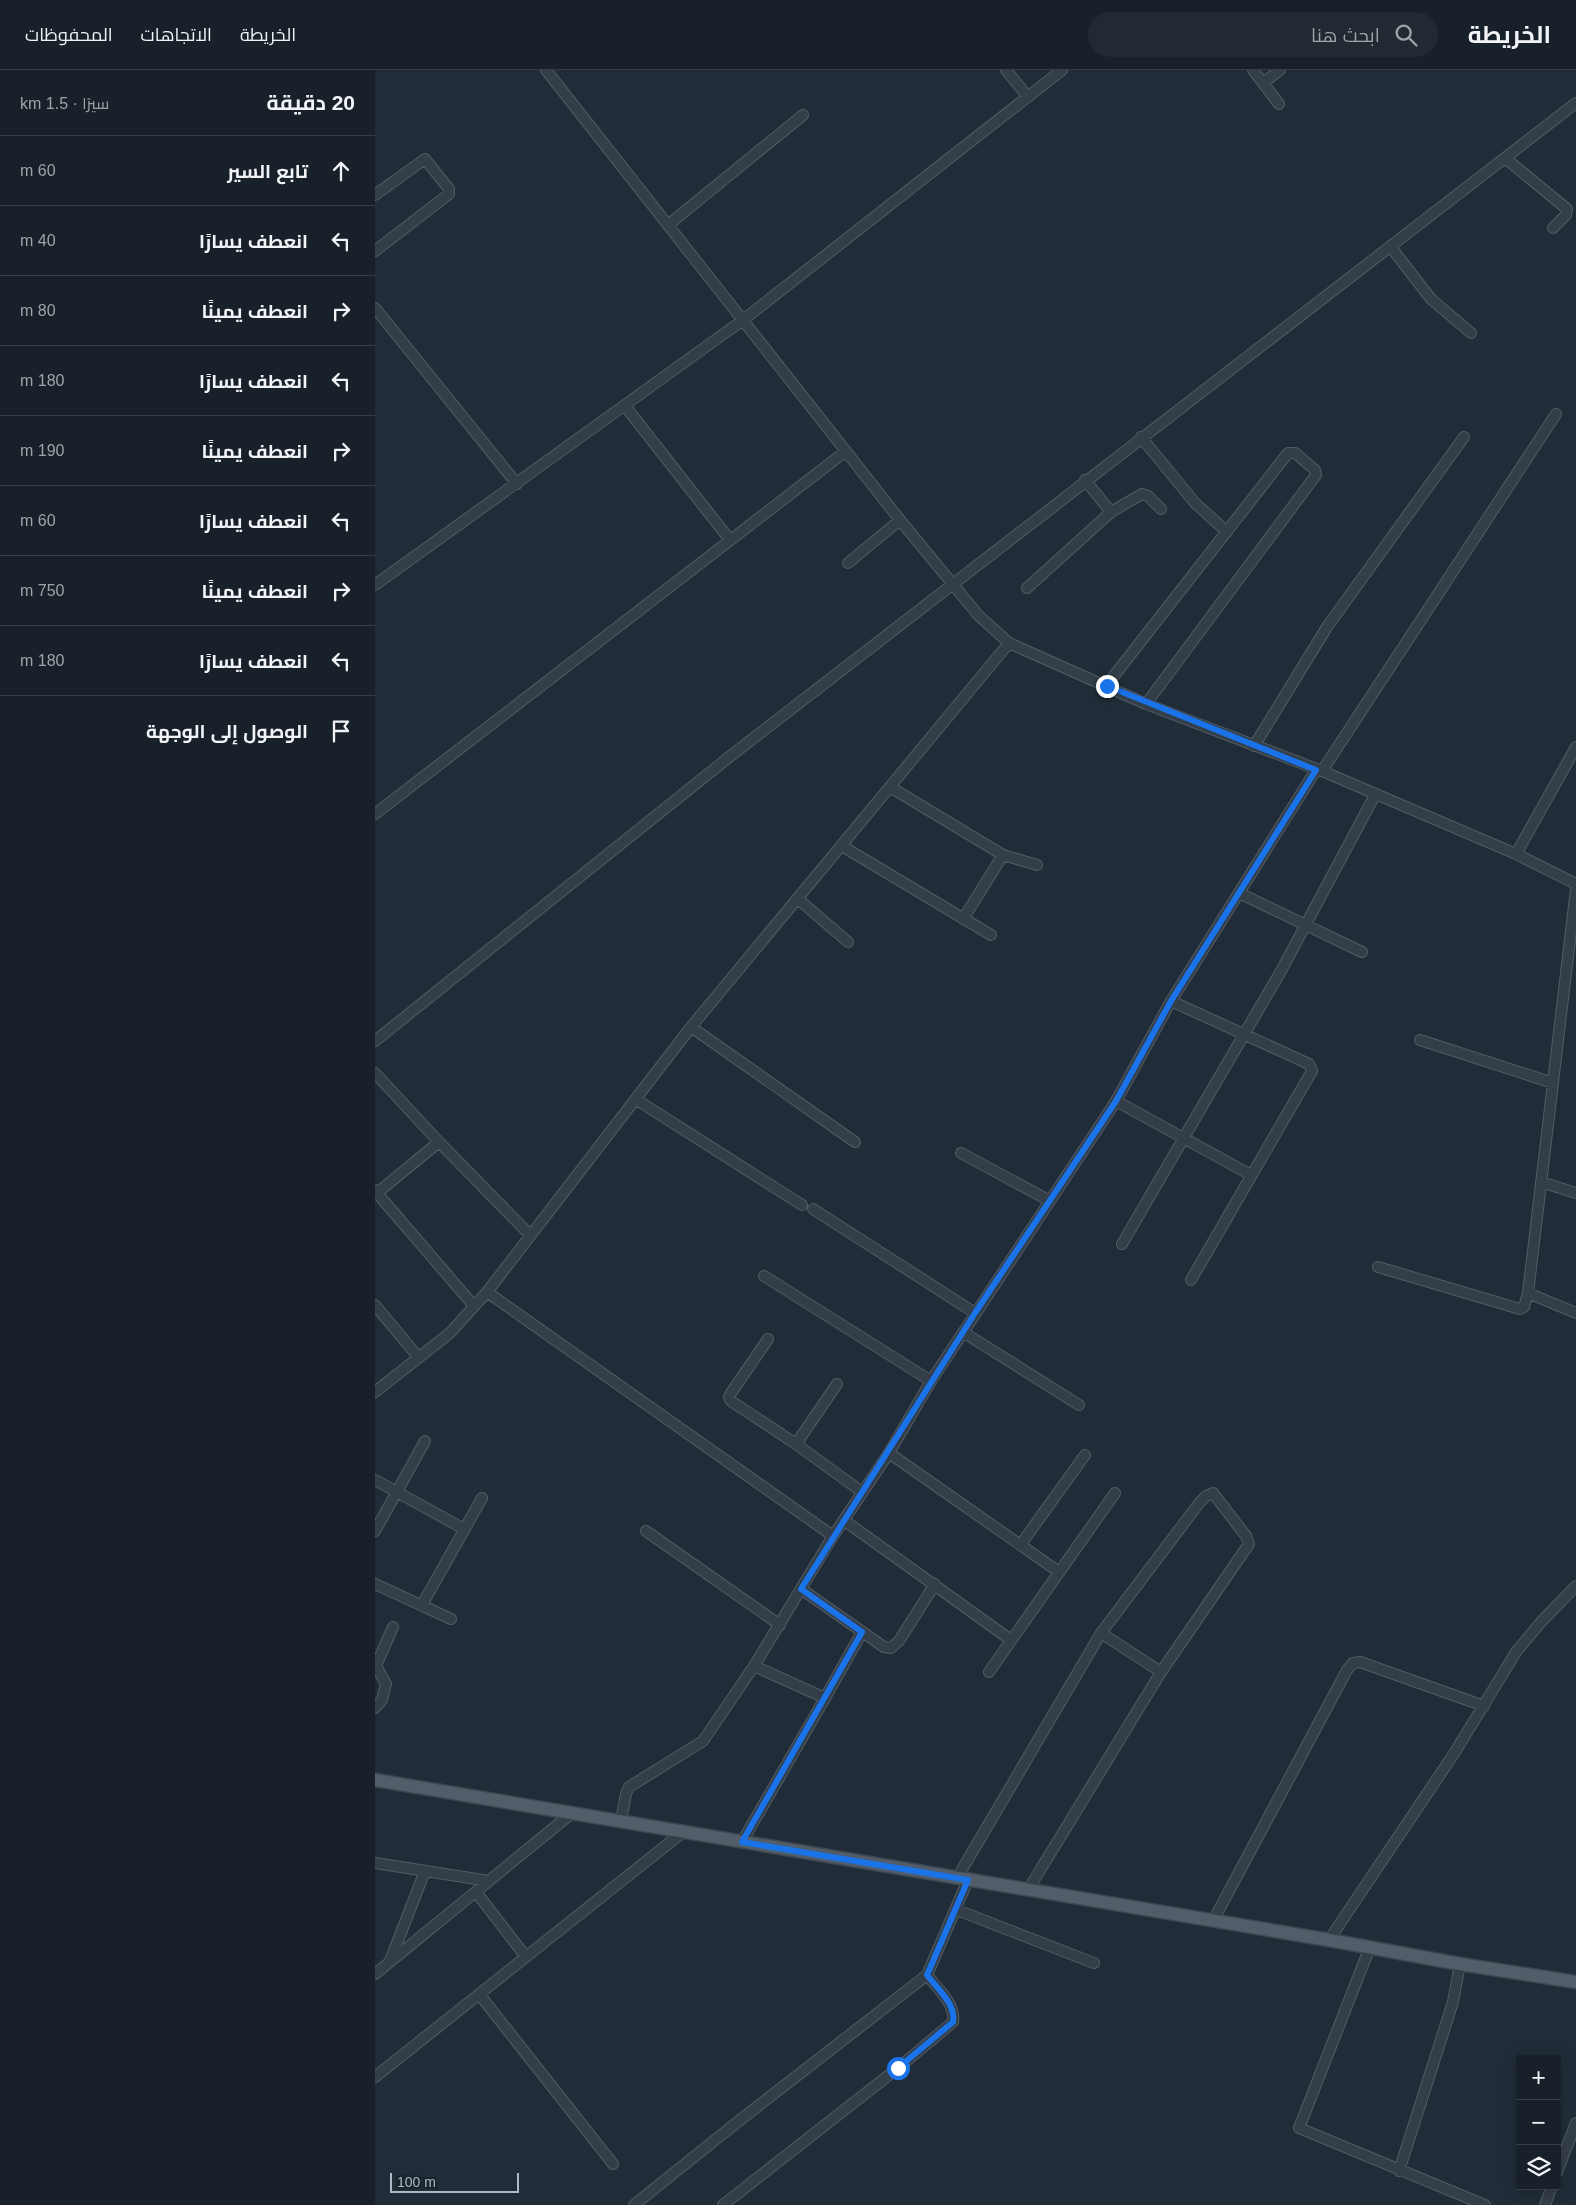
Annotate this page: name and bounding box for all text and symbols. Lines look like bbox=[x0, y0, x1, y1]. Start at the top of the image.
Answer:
search box bbox=[1088, 12, 1438, 57]
icon: search bbox=[1392, 21, 1420, 49]
text: الخريطة bbox=[1468, 21, 1551, 48]
text: المحفوظات bbox=[25, 25, 113, 45]
text: الاتجاهات bbox=[141, 25, 212, 45]
text: الخريطة bbox=[240, 25, 296, 45]
text: ابحث هنا bbox=[1311, 25, 1380, 46]
text: 20 دقيقة bbox=[266, 91, 355, 114]
text: سيرًا · 1.5 km bbox=[20, 95, 109, 112]
icon: ahead bbox=[327, 157, 355, 185]
text: تابع السير bbox=[227, 161, 308, 182]
text: 60 m bbox=[20, 162, 56, 179]
icon: left bbox=[327, 227, 355, 255]
text: انعطف يسارًا bbox=[199, 231, 308, 252]
text: 40 m bbox=[20, 232, 56, 249]
icon: right bbox=[327, 297, 355, 325]
text: انعطف يمينًا bbox=[201, 301, 308, 322]
text: 80 m bbox=[20, 302, 56, 319]
icon: left bbox=[327, 367, 355, 395]
text: انعطف يسارًا bbox=[199, 371, 308, 392]
text: 180 m bbox=[20, 372, 64, 389]
icon: right bbox=[327, 437, 355, 465]
text: انعطف يمينًا bbox=[201, 441, 308, 462]
text: 190 m bbox=[20, 442, 64, 459]
icon: left bbox=[327, 507, 355, 535]
text: انعطف يسارًا bbox=[199, 511, 308, 532]
text: 60 m bbox=[20, 512, 56, 529]
icon: right bbox=[327, 577, 355, 605]
text: انعطف يمينًا bbox=[201, 581, 308, 602]
text: 750 m bbox=[20, 582, 64, 599]
icon: left bbox=[327, 647, 355, 675]
text: انعطف يسارًا bbox=[199, 651, 308, 672]
text: 180 m bbox=[20, 652, 64, 669]
route end bbox=[1096, 675, 1119, 698]
icon: arrive bbox=[327, 717, 355, 745]
text: الوصول إلى الوجهة bbox=[146, 721, 308, 742]
map controls bbox=[1516, 2055, 1561, 2190]
button: + bbox=[1516, 2055, 1561, 2100]
route start bbox=[887, 2057, 910, 2080]
button: − bbox=[1516, 2100, 1561, 2145]
button: layers bbox=[1516, 2145, 1561, 2190]
scale bar bbox=[390, 2170, 519, 2193]
text: 100 m bbox=[397, 2174, 436, 2190]

